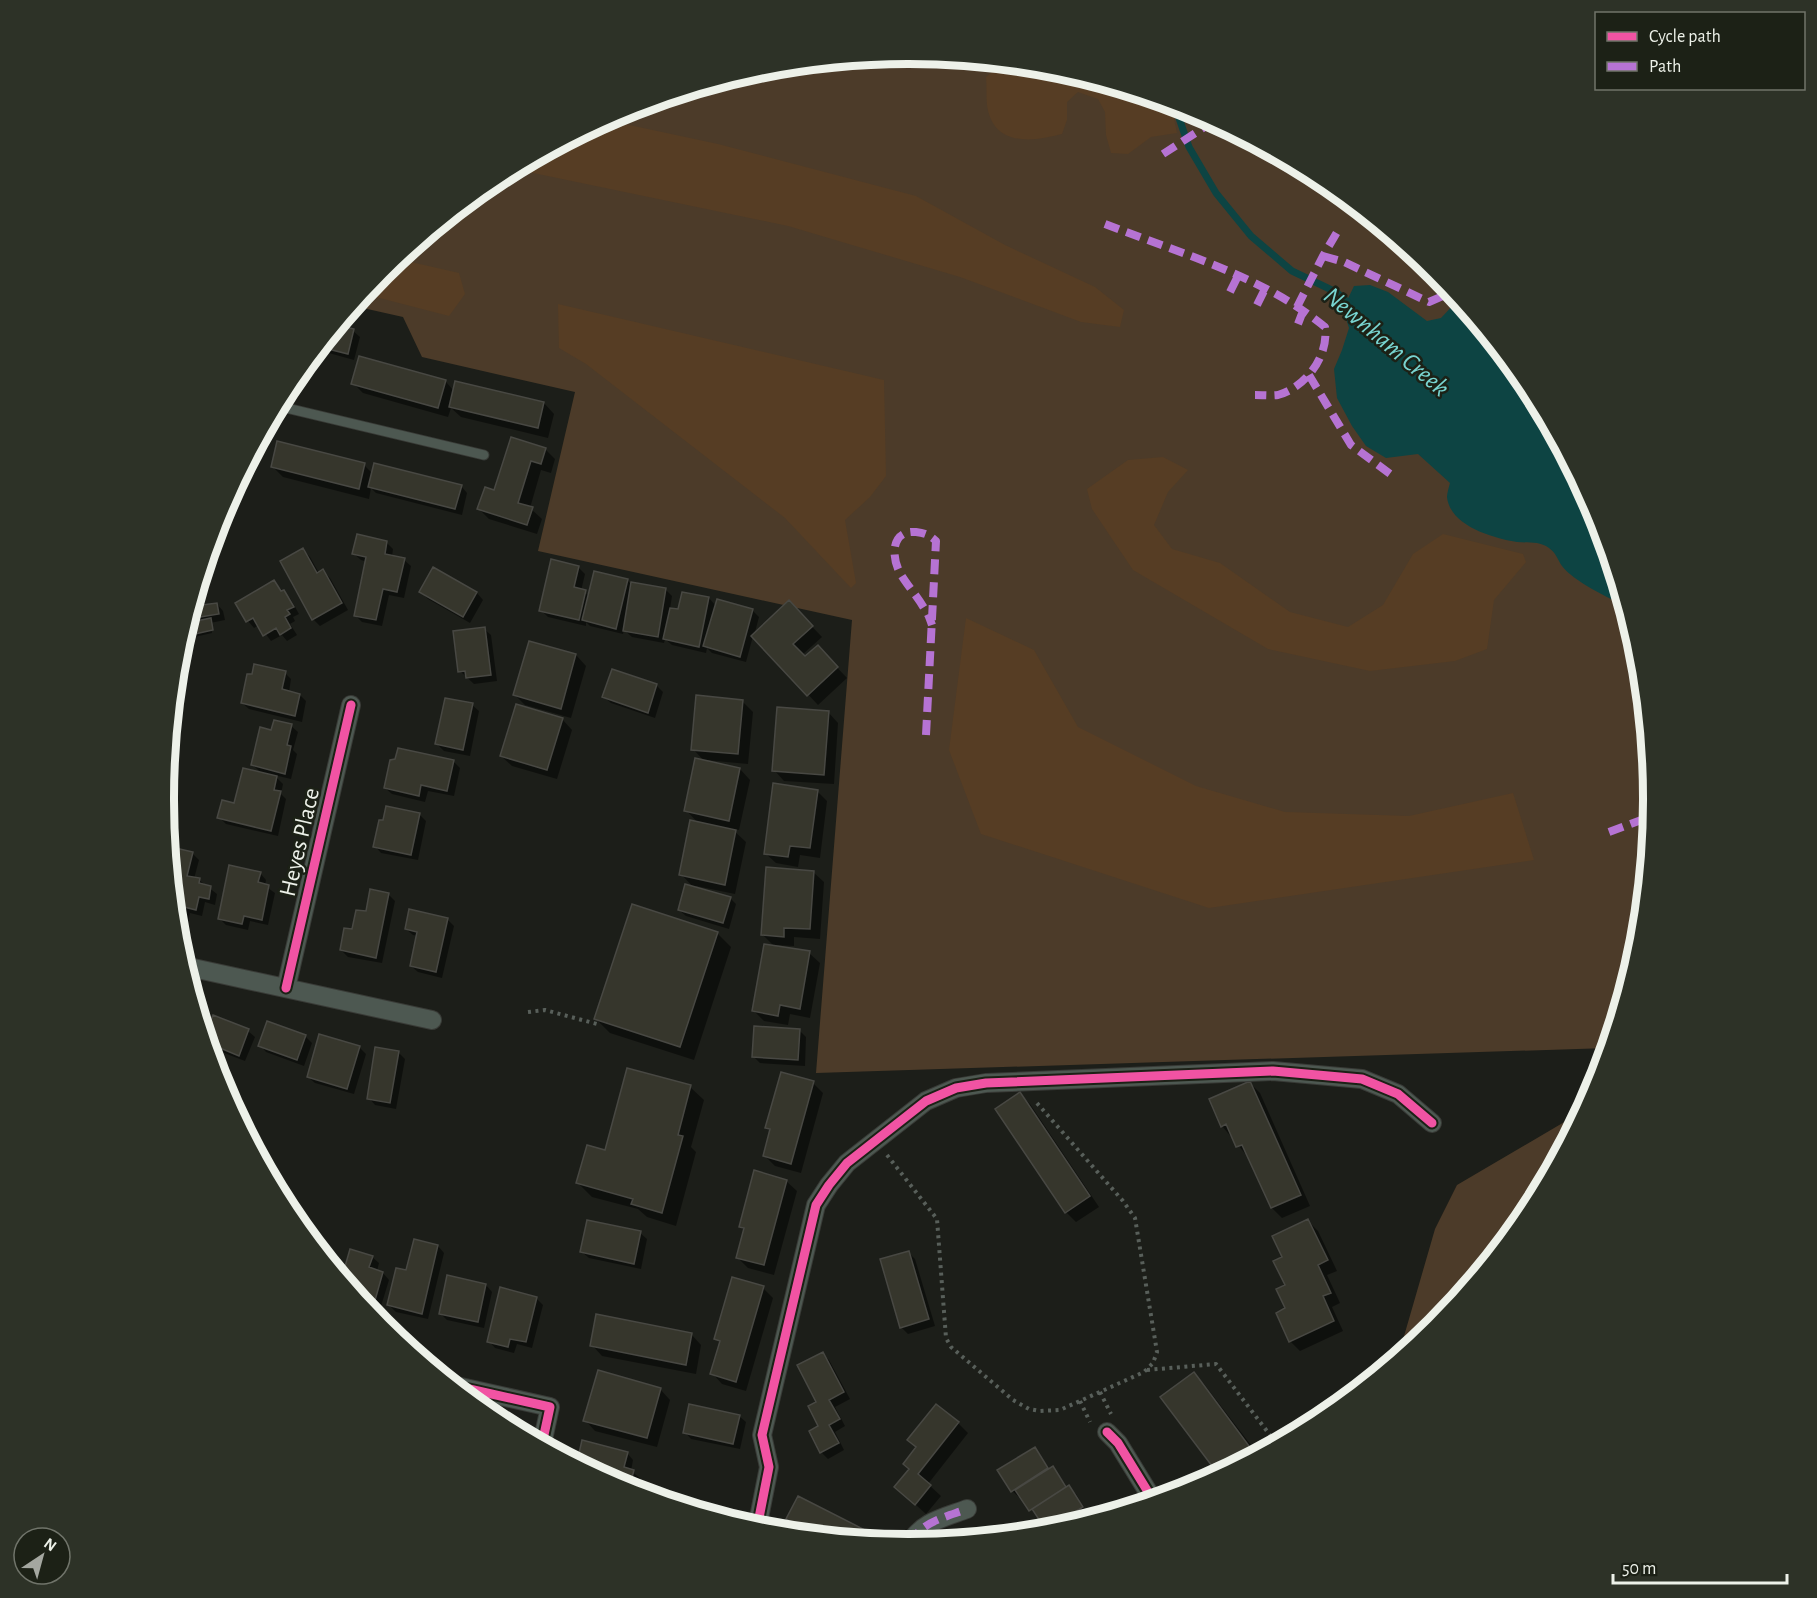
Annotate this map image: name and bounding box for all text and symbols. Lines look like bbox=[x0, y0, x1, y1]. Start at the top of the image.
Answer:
legend bbox=[1595, 12, 1805, 90]
text: Cycle path bbox=[1649, 28, 1721, 46]
text: Path bbox=[1649, 58, 1681, 76]
water label: Newnham Creek bbox=[1319, 282, 1454, 401]
street label: Heyes Place bbox=[276, 786, 324, 899]
north arrow bbox=[12, 1526, 72, 1586]
text: N bbox=[41, 1535, 59, 1554]
scale bar bbox=[1613, 1547, 1787, 1585]
text: 50 m bbox=[1622, 1560, 1656, 1578]

